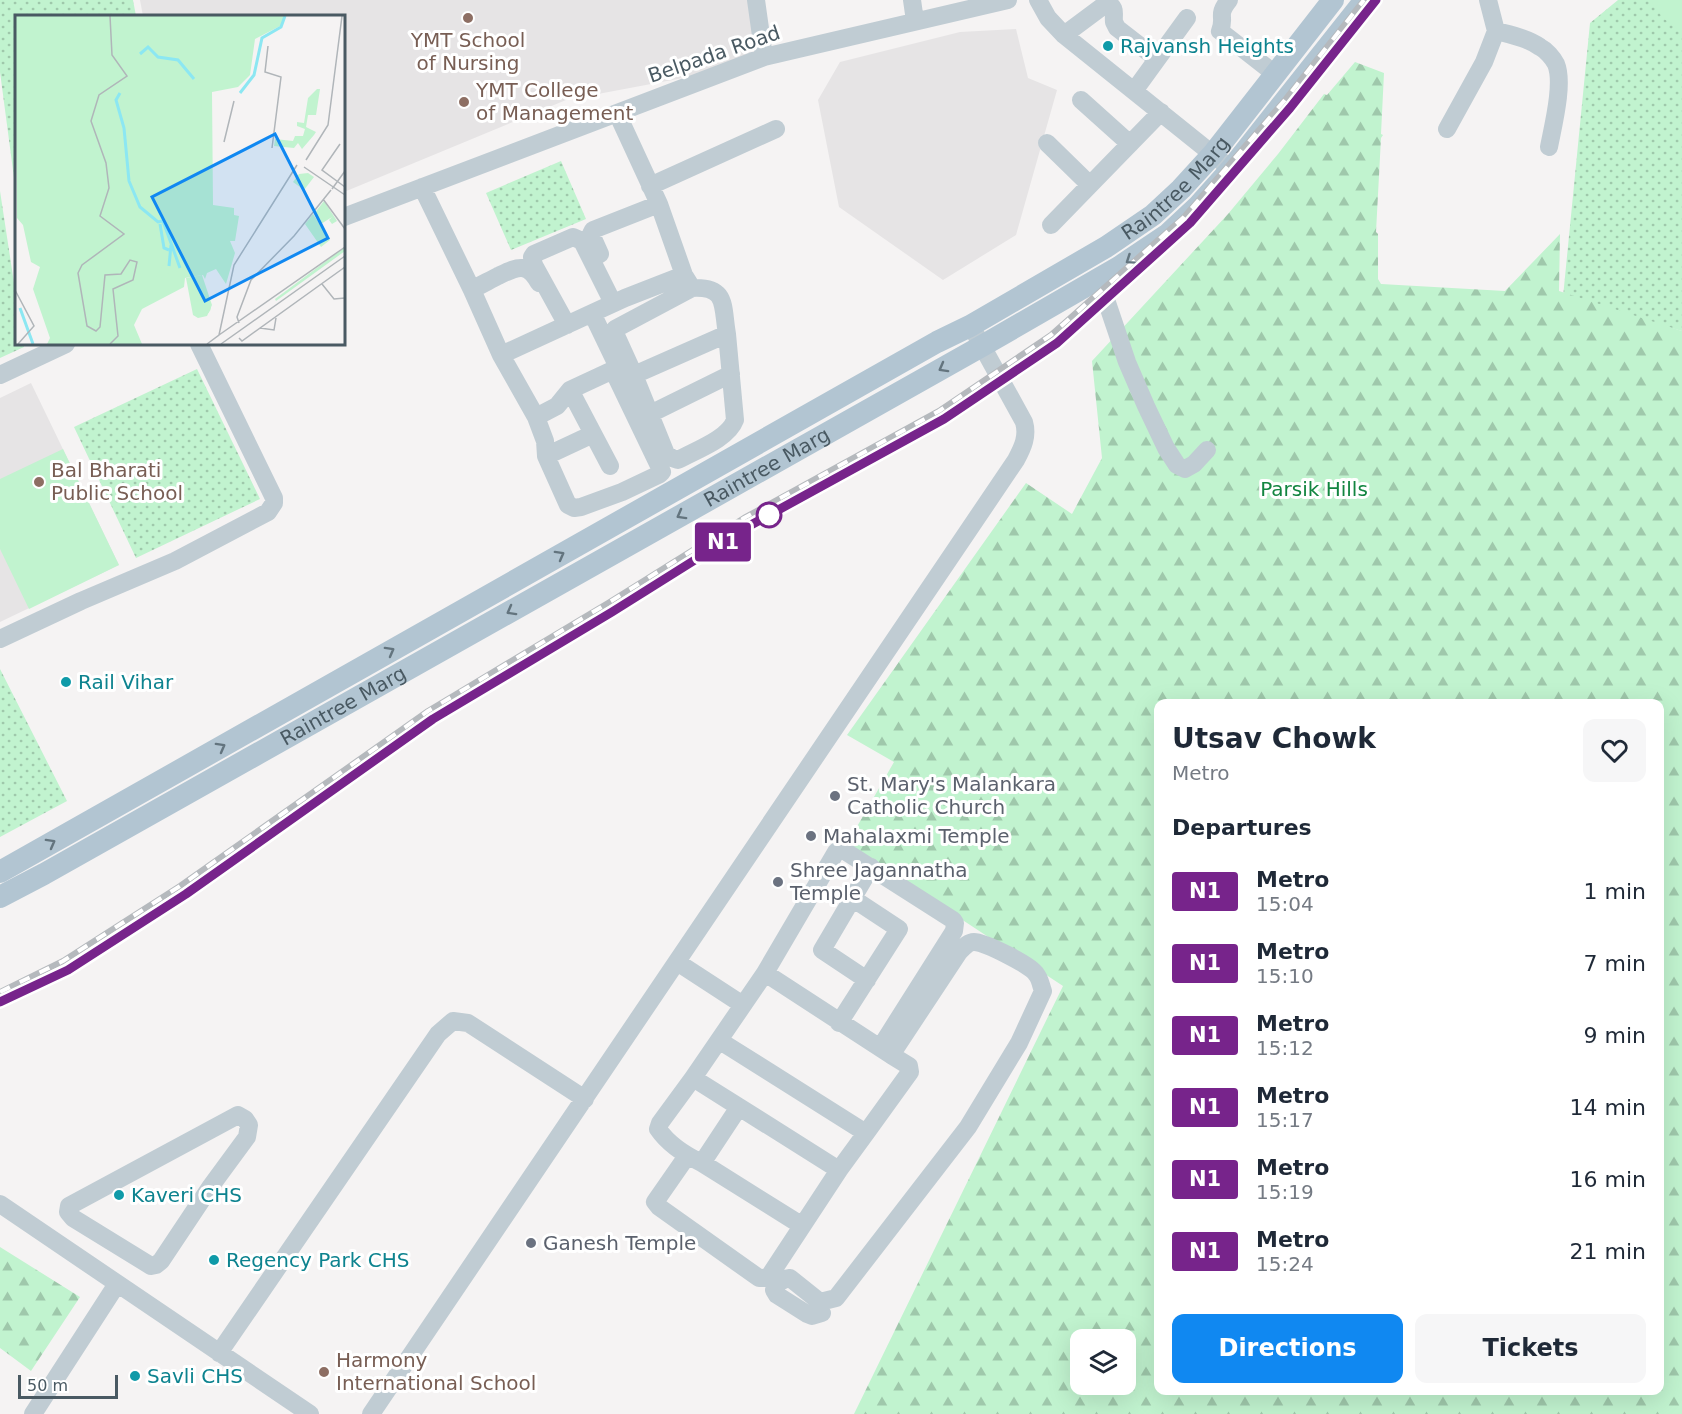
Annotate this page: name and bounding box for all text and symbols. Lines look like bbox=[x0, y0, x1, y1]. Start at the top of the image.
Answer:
marker: YMT School of Nursing bbox=[461, 11, 475, 25]
inset map bbox=[15, 15, 345, 345]
street label: Belpada Road bbox=[645, 20, 783, 88]
place label: YMT School of Nursing bbox=[410, 28, 525, 75]
place label: Rajvansh Heights bbox=[1120, 34, 1294, 58]
marker: Rajvansh Heights bbox=[1101, 39, 1115, 53]
place label: YMT College of Management bbox=[475, 78, 634, 125]
marker: YMT College of Management bbox=[457, 95, 471, 109]
street label: Raintree Marg bbox=[1117, 131, 1234, 245]
one-way arrow bbox=[1125, 253, 1136, 264]
one-way arrow bbox=[939, 361, 949, 372]
street label: Raintree Marg bbox=[700, 422, 834, 512]
place label: Bal Bharati Public School bbox=[51, 458, 183, 505]
marker: Bal Bharati Public School bbox=[32, 475, 46, 489]
park label: Parsik Hills bbox=[1260, 477, 1368, 501]
unlabelled marker bbox=[756, 502, 782, 528]
one-way arrow bbox=[677, 508, 687, 519]
line badge: N1 bbox=[696, 522, 750, 562]
text: N1 bbox=[707, 530, 739, 554]
one-way arrow bbox=[554, 551, 564, 562]
one-way arrow bbox=[507, 604, 517, 615]
one-way arrow bbox=[384, 647, 395, 658]
street label: Raintree Marg bbox=[276, 661, 410, 751]
place label: Rail Vihar bbox=[78, 670, 174, 694]
marker: Rail Vihar bbox=[59, 675, 73, 689]
button: heart bbox=[1583, 719, 1646, 782]
text: Utsav Chowk bbox=[1172, 722, 1376, 755]
one-way arrow bbox=[214, 743, 225, 754]
text: Metro bbox=[1172, 761, 1229, 785]
place label: St. Mary's Malankara Catholic Church bbox=[847, 772, 1056, 819]
marker: St. Mary's Malankara Catholic Church bbox=[828, 789, 842, 803]
text: Departures bbox=[1172, 815, 1312, 840]
place label: Mahalaxmi Temple bbox=[823, 824, 1010, 848]
marker: Mahalaxmi Temple bbox=[804, 829, 818, 843]
one-way arrow bbox=[45, 838, 55, 850]
place label: Shree Jagannatha Temple bbox=[789, 858, 968, 905]
text: Metro bbox=[1256, 867, 1329, 892]
marker: Shree Jagannatha Temple bbox=[771, 875, 785, 889]
text: N1 bbox=[1189, 879, 1221, 903]
text: 1 min bbox=[1584, 879, 1646, 904]
text: 15:04 bbox=[1256, 892, 1314, 916]
text: Metro bbox=[1256, 939, 1329, 964]
text: N1 bbox=[1189, 951, 1221, 975]
text: 7 min bbox=[1584, 951, 1646, 976]
text: 15:10 bbox=[1256, 964, 1314, 988]
text: Metro bbox=[1256, 1011, 1329, 1036]
text: N1 bbox=[1189, 1023, 1221, 1047]
text: 9 min bbox=[1584, 1023, 1646, 1048]
text: 15:12 bbox=[1256, 1036, 1314, 1060]
text: Metro bbox=[1256, 1083, 1329, 1108]
text: N1 bbox=[1189, 1095, 1221, 1119]
text: 14 min bbox=[1570, 1095, 1646, 1120]
text: 15:17 bbox=[1256, 1108, 1314, 1132]
text: Metro bbox=[1256, 1155, 1329, 1180]
text: N1 bbox=[1189, 1167, 1221, 1191]
text: 16 min bbox=[1570, 1167, 1646, 1192]
text: 15:19 bbox=[1256, 1180, 1314, 1204]
place label: Kaveri CHS bbox=[131, 1183, 242, 1207]
marker: Kaveri CHS bbox=[112, 1188, 126, 1202]
text: Metro bbox=[1256, 1227, 1329, 1252]
place label: Ganesh Temple bbox=[543, 1231, 696, 1255]
marker: Ganesh Temple bbox=[524, 1236, 538, 1250]
text: N1 bbox=[1189, 1239, 1221, 1263]
text: 21 min bbox=[1570, 1239, 1646, 1264]
place label: Regency Park CHS bbox=[226, 1248, 409, 1272]
text: 15:24 bbox=[1256, 1252, 1314, 1276]
marker: Regency Park CHS bbox=[207, 1253, 221, 1267]
button: Directions bbox=[1172, 1314, 1403, 1383]
button: Tickets bbox=[1415, 1314, 1646, 1383]
map controls bbox=[1070, 1329, 1136, 1395]
button: layers bbox=[1070, 1329, 1136, 1395]
place label: Harmony International School bbox=[336, 1348, 536, 1395]
place label: Savli CHS bbox=[147, 1364, 243, 1388]
marker: Harmony International School bbox=[317, 1365, 331, 1379]
marker: Savli CHS bbox=[128, 1369, 142, 1383]
scale bar bbox=[18, 1372, 118, 1400]
text: 50 m bbox=[27, 1376, 68, 1395]

